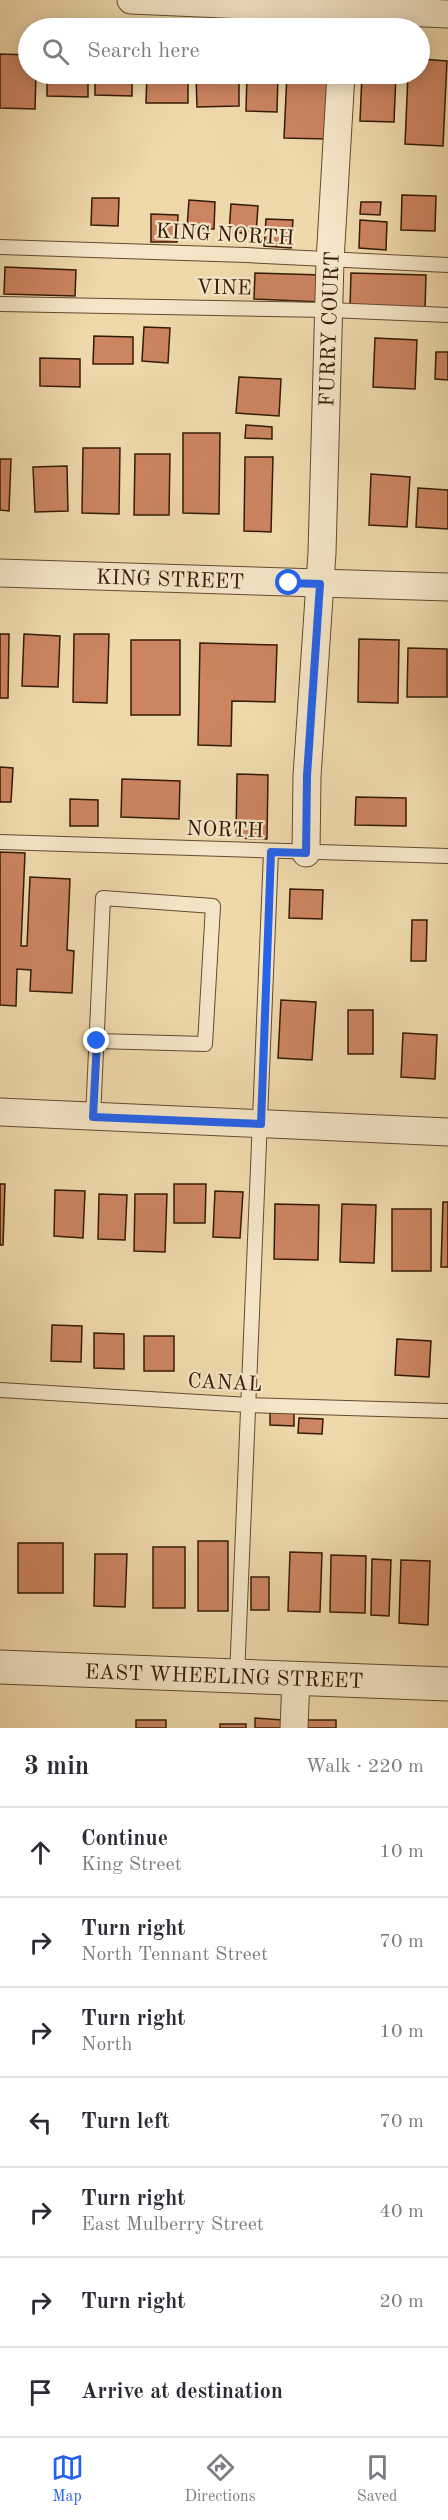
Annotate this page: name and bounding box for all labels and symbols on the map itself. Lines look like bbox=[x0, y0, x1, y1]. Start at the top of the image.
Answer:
street label: KING NORTH bbox=[155, 221, 295, 250]
street label: FURRY COURT bbox=[317, 251, 344, 407]
street label: VINE bbox=[196, 278, 252, 299]
street label: KING STREET bbox=[95, 567, 244, 594]
route start bbox=[275, 569, 301, 595]
street label: NORTH bbox=[186, 819, 264, 842]
route end bbox=[83, 1027, 109, 1053]
street label: CANAL bbox=[187, 1371, 263, 1396]
street label: EAST WHEELING STREET bbox=[84, 1662, 364, 1693]

